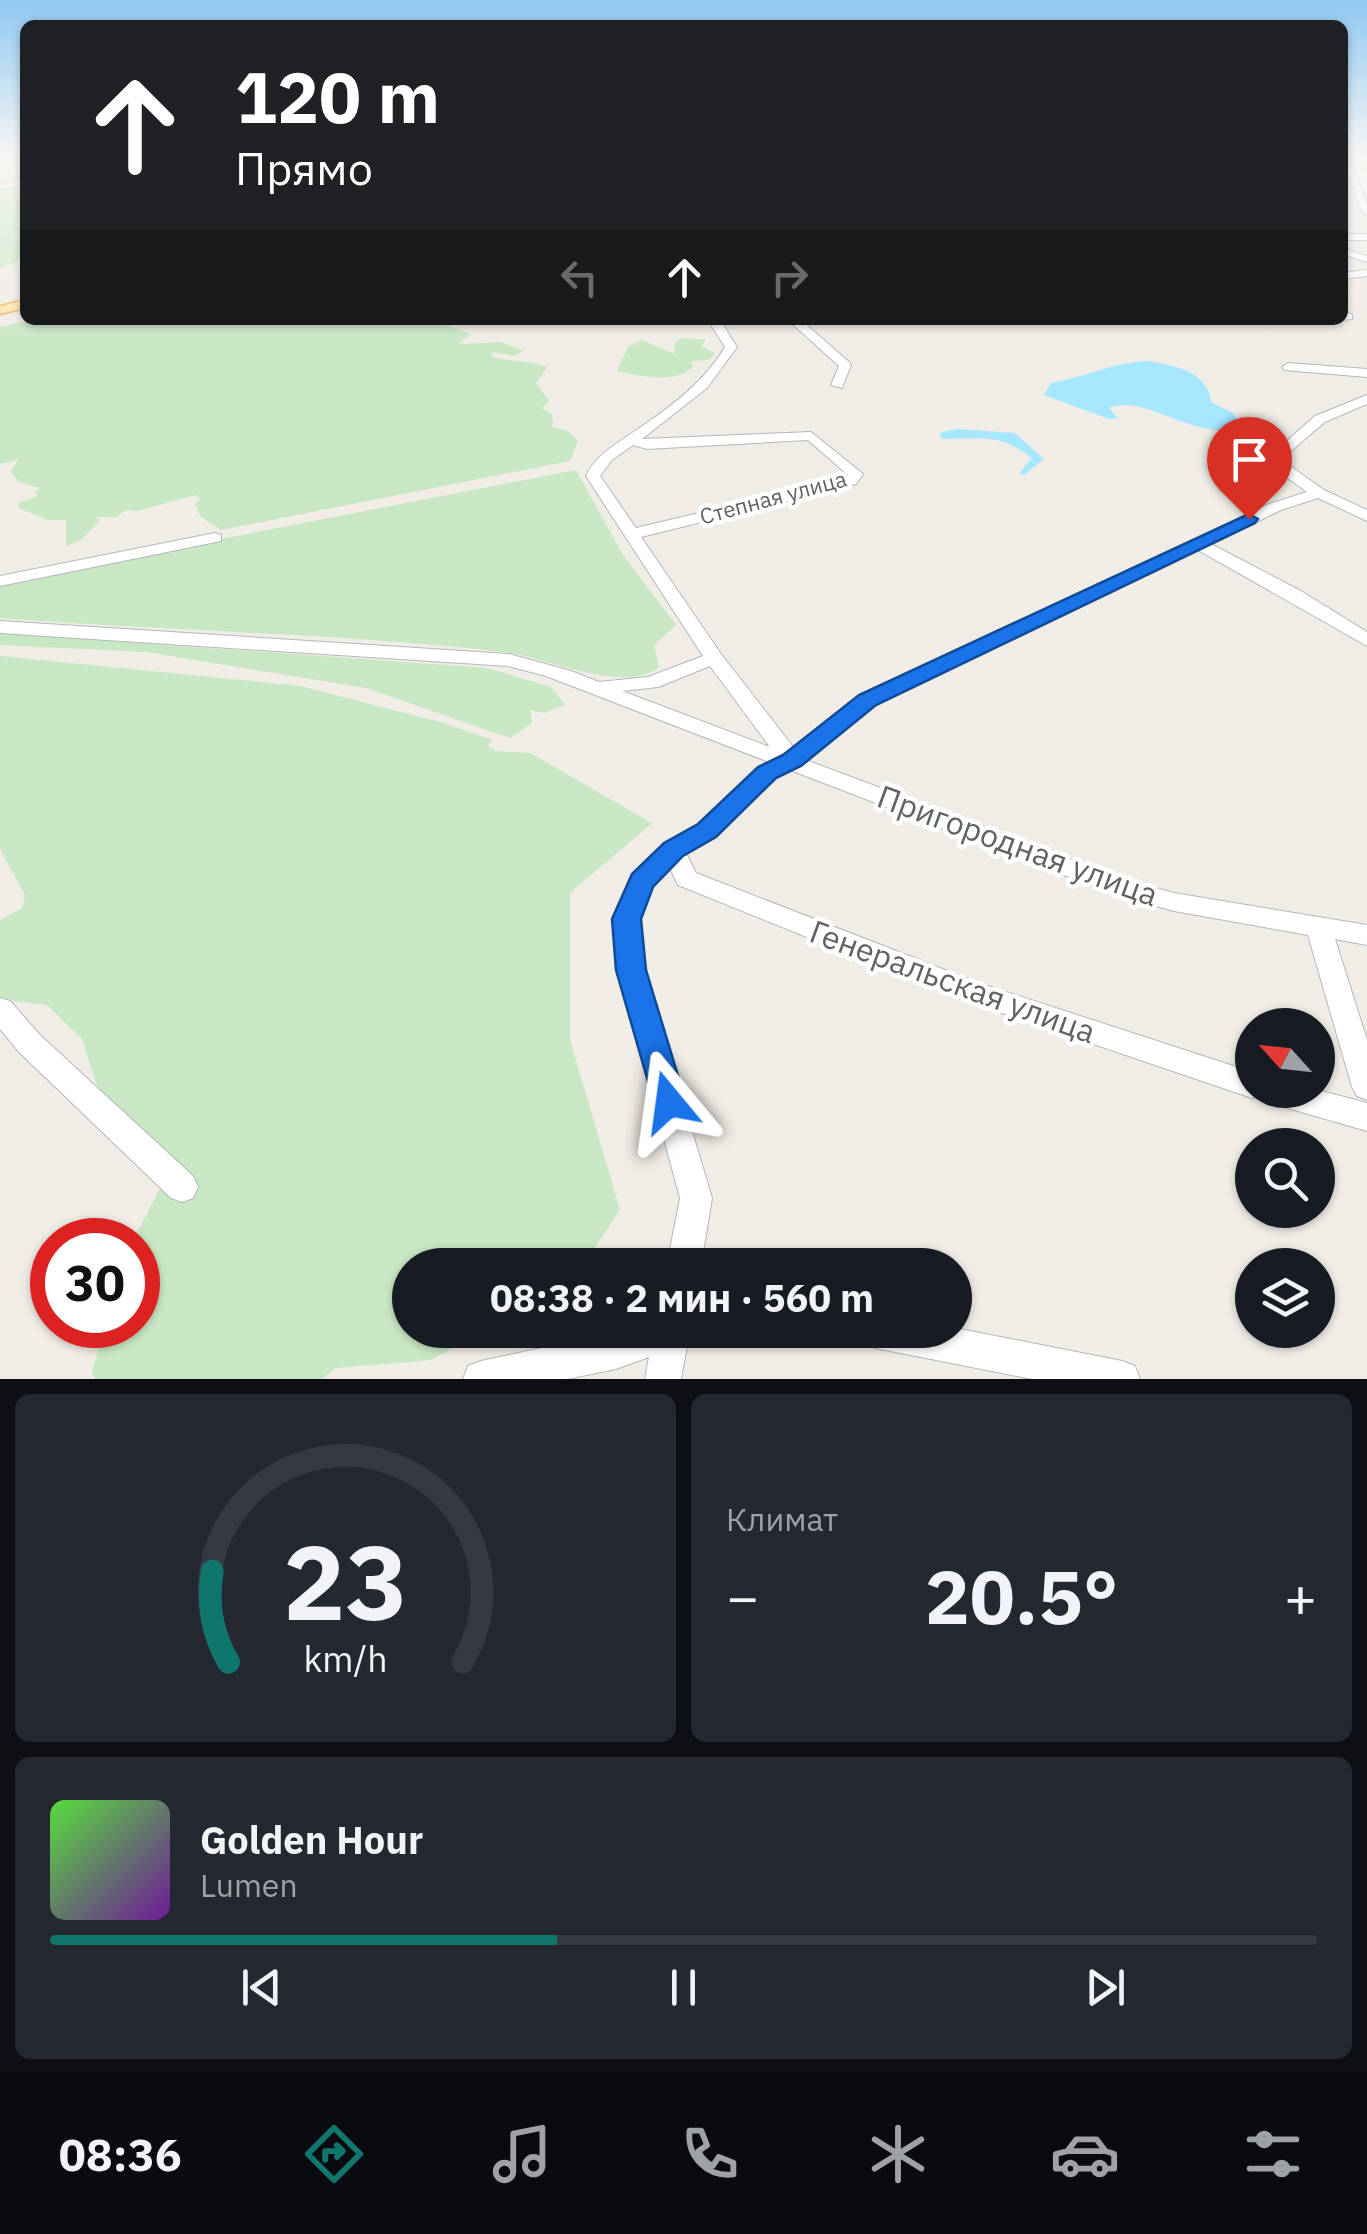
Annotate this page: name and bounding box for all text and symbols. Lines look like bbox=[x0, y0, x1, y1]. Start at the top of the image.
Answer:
text: 120 m bbox=[235, 51, 440, 142]
icon: ahead bbox=[70, 60, 200, 190]
text: Прямо bbox=[235, 139, 373, 197]
icon: left bbox=[552, 250, 607, 305]
icon: ahead bbox=[657, 250, 712, 305]
icon: right bbox=[762, 250, 817, 305]
pin bbox=[1207, 417, 1292, 520]
icon: arrive bbox=[1222, 432, 1277, 487]
street label: Степная улица bbox=[696, 463, 850, 531]
street label: Пригородная улица bbox=[872, 775, 1164, 915]
street label: Генеральская улица bbox=[804, 910, 1102, 1052]
north arrow bbox=[1235, 1008, 1335, 1108]
map controls bbox=[1235, 1008, 1335, 1348]
position arrow bbox=[617, 1050, 721, 1154]
button: search bbox=[1235, 1128, 1335, 1228]
speed limit sign: 30 bbox=[30, 1218, 160, 1348]
button: layers bbox=[1235, 1248, 1335, 1348]
text: 08:38 · 2 мин · 560 m bbox=[490, 1273, 874, 1322]
text: Климат bbox=[726, 1498, 838, 1540]
text: 23 bbox=[283, 1513, 408, 1649]
text: 20.5° bbox=[925, 1547, 1118, 1645]
text: − bbox=[726, 1561, 759, 1632]
text: + bbox=[1284, 1561, 1317, 1632]
text: km/h bbox=[303, 1635, 388, 1682]
text: Golden Hour bbox=[200, 1815, 423, 1864]
text: Lumen bbox=[200, 1864, 298, 1906]
icon: previous bbox=[234, 1960, 289, 2015]
icon: pause bbox=[656, 1960, 711, 2015]
icon: next bbox=[1078, 1960, 1133, 2015]
icon: directions bbox=[299, 2119, 369, 2189]
icon: music bbox=[487, 2119, 557, 2189]
icon: phone bbox=[675, 2119, 745, 2189]
icon: climate bbox=[863, 2119, 933, 2189]
icon: car bbox=[1050, 2119, 1120, 2189]
icon: filters bbox=[1238, 2119, 1308, 2189]
text: 08:36 bbox=[59, 2125, 182, 2183]

